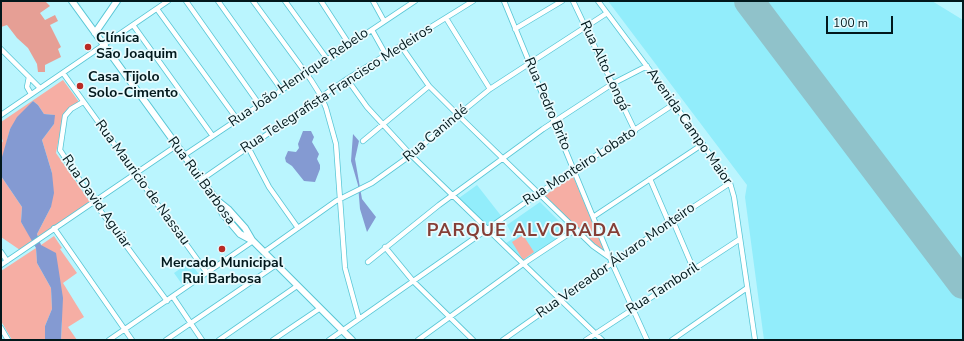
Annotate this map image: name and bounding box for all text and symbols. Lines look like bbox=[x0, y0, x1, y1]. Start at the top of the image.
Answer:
scale bar bbox=[828, 8, 895, 34]
text: 100 m bbox=[833, 15, 868, 31]
street label: Rua Alto Longá bbox=[576, 18, 632, 114]
street label: Rua Telegrafista Francisco Medeiros bbox=[238, 21, 436, 157]
street label: Rua João Henrique Rebelo bbox=[226, 25, 372, 131]
place label: Clínica São Joaquim bbox=[96, 31, 177, 64]
marker: Clínica São Joaquim bbox=[83, 42, 93, 52]
street label: Rua Pedro Brito bbox=[520, 55, 574, 153]
street label: Avenida Campo Maior bbox=[642, 66, 736, 188]
place label: Casa Tijolo Solo-Cimento bbox=[88, 70, 178, 102]
marker: Casa Tijolo Solo-Cimento bbox=[75, 81, 85, 91]
street label: Rua Canindé bbox=[400, 102, 472, 166]
street label: Rua Mauricio de Nassau bbox=[91, 117, 193, 249]
street label: Rua Monteiro Lobato bbox=[520, 124, 640, 210]
street label: Rua Rui Barbosa bbox=[164, 134, 238, 228]
street label: Rua David Aguiar bbox=[58, 152, 134, 252]
street label: Rua Vereador Álvaro Monteiro bbox=[533, 200, 699, 322]
district label: PARQUE ALVORADA bbox=[427, 221, 621, 243]
marker: Mercado Municipal Rui Barbosa bbox=[217, 244, 227, 254]
place label: Mercado Municipal Rui Barbosa bbox=[161, 256, 283, 288]
street label: Rua Tamboril bbox=[623, 259, 703, 319]

